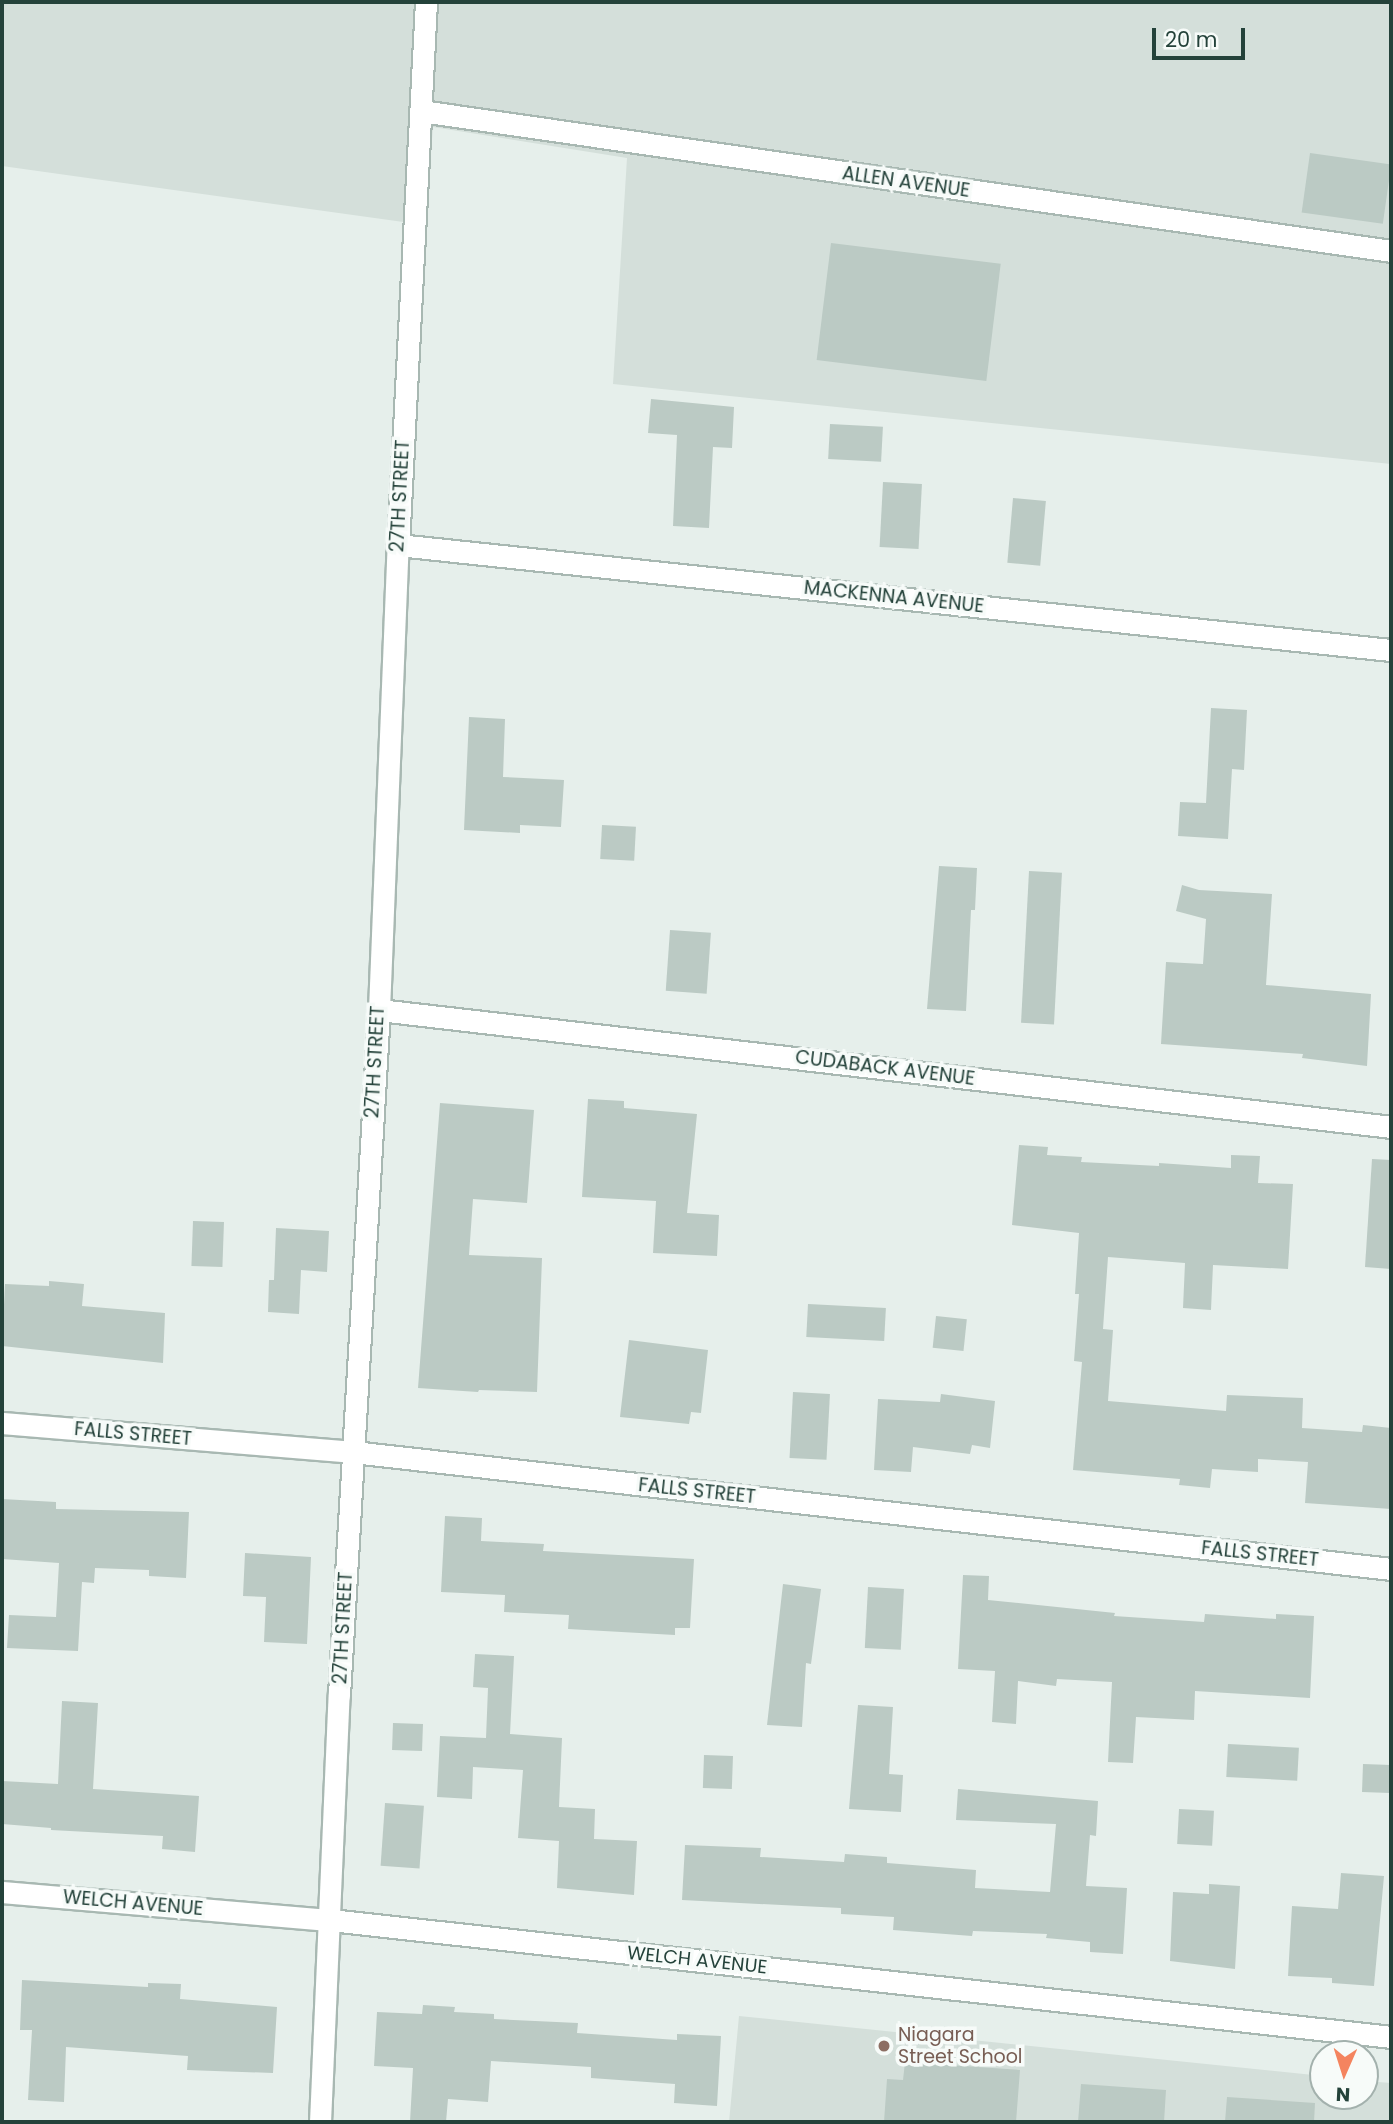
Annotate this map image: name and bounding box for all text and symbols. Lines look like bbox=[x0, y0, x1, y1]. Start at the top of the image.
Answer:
scale bar bbox=[1155, 14, 1248, 58]
text: 20 m bbox=[1165, 25, 1218, 54]
street label: ALLEN AVENUE bbox=[841, 162, 971, 202]
street label: 27TH STREET bbox=[386, 439, 414, 553]
street label: MACKENNA AVENUE bbox=[803, 576, 985, 618]
street label: 27TH STREET bbox=[361, 1005, 389, 1119]
street label: CUDABACK AVENUE bbox=[794, 1046, 976, 1090]
street label: FALLS STREET bbox=[73, 1418, 193, 1450]
street label: FALLS STREET bbox=[637, 1474, 757, 1508]
street label: FALLS STREET bbox=[1200, 1537, 1320, 1571]
street label: 27TH STREET bbox=[329, 1571, 357, 1685]
street label: WELCH AVENUE bbox=[62, 1886, 204, 1920]
street label: WELCH AVENUE bbox=[626, 1941, 768, 1979]
place label: Niagara Street School bbox=[898, 2024, 1023, 2068]
marker: Niagara Street School bbox=[876, 2038, 892, 2054]
north arrow bbox=[1309, 2040, 1379, 2110]
text: N bbox=[1335, 2081, 1351, 2108]

